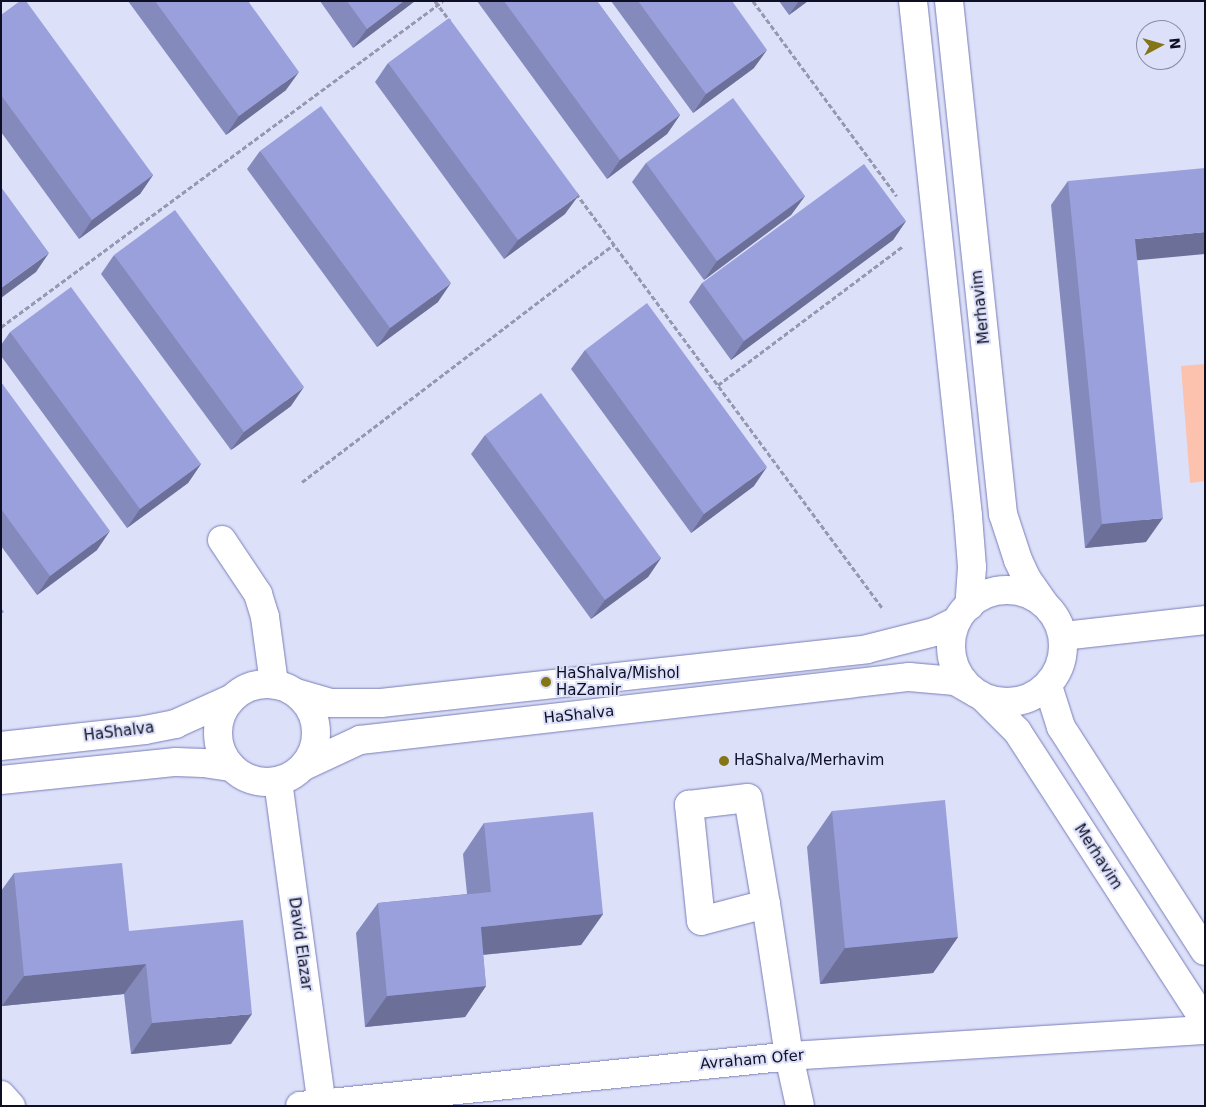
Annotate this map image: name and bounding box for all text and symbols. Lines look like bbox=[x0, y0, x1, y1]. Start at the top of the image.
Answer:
north arrow bbox=[1136, 20, 1186, 70]
text: N bbox=[1166, 37, 1183, 50]
street label: Merhavim bbox=[968, 269, 994, 345]
place label: HaShalva/Mishol HaZamir bbox=[556, 664, 680, 699]
marker: HaShalva/Mishol HaZamir bbox=[540, 676, 552, 688]
street label: HaShalva bbox=[543, 702, 615, 728]
street label: HaShalva bbox=[83, 719, 155, 745]
place label: HaShalva/Merhavim bbox=[734, 752, 884, 770]
marker: HaShalva/Merhavim bbox=[718, 755, 730, 767]
street label: Merhavim bbox=[1070, 821, 1126, 893]
street label: David Elazar bbox=[285, 896, 315, 992]
street label: Avraham Ofer bbox=[699, 1046, 805, 1074]

